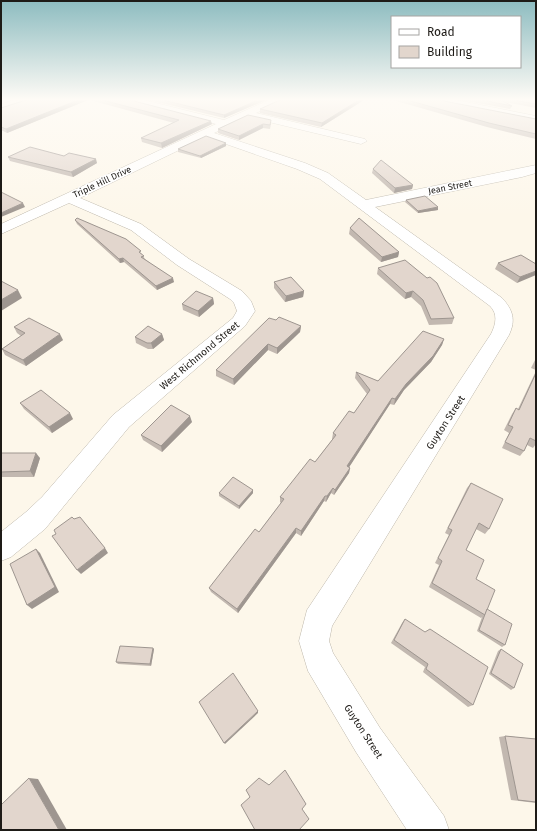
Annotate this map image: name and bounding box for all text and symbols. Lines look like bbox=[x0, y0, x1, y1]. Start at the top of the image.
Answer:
legend bbox=[391, 16, 521, 68]
text: Road bbox=[427, 25, 455, 39]
text: Building bbox=[427, 45, 473, 59]
street label: Triple Hill Drive bbox=[71, 164, 133, 200]
street label: Jean Street bbox=[427, 178, 474, 196]
street label: West Richmond Street bbox=[157, 319, 242, 393]
street label: Guyton Street bbox=[424, 393, 468, 452]
street label: Guyton Street bbox=[341, 702, 385, 761]

